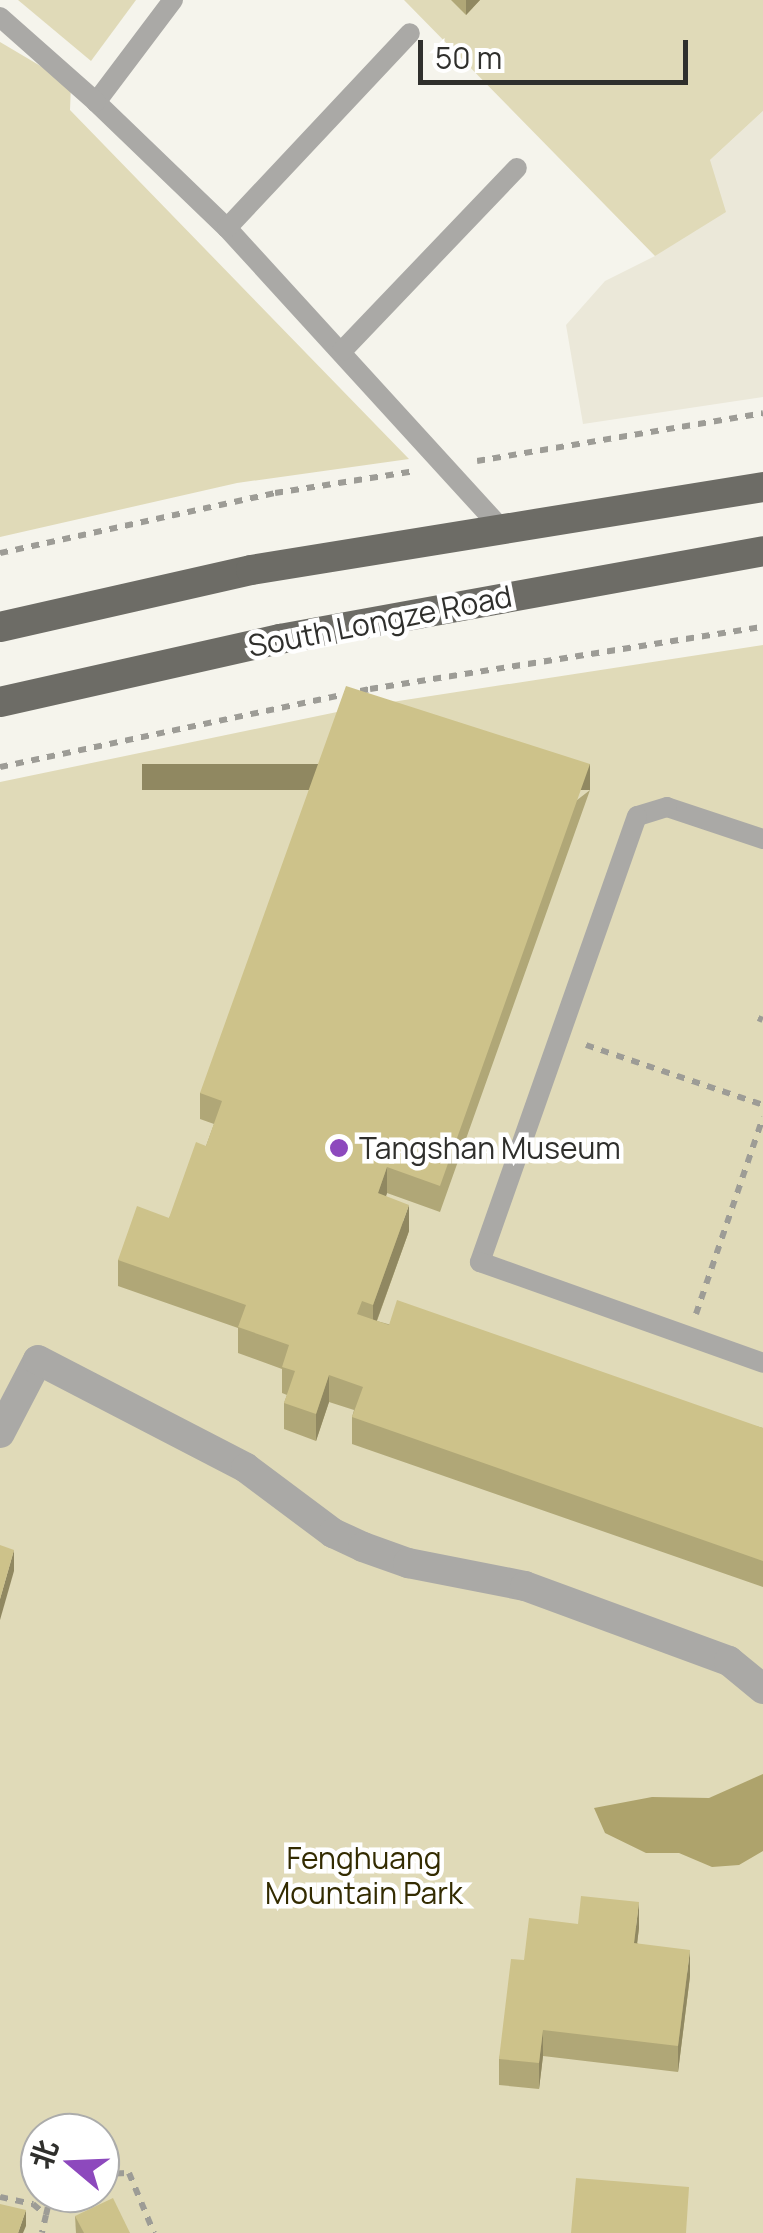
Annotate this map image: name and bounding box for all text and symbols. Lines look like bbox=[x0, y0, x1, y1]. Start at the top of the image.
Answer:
scale bar bbox=[423, 20, 693, 82]
text: 50 m bbox=[435, 37, 502, 78]
street label: South Longze Road bbox=[245, 578, 515, 664]
place label: Tangshan Museum bbox=[359, 1130, 621, 1166]
marker: Tangshan Museum bbox=[328, 1137, 350, 1159]
park label: Fenghuang Mountain Park bbox=[265, 1840, 463, 1910]
north arrow bbox=[20, 2113, 120, 2213]
text: 北 bbox=[21, 2134, 66, 2173]

